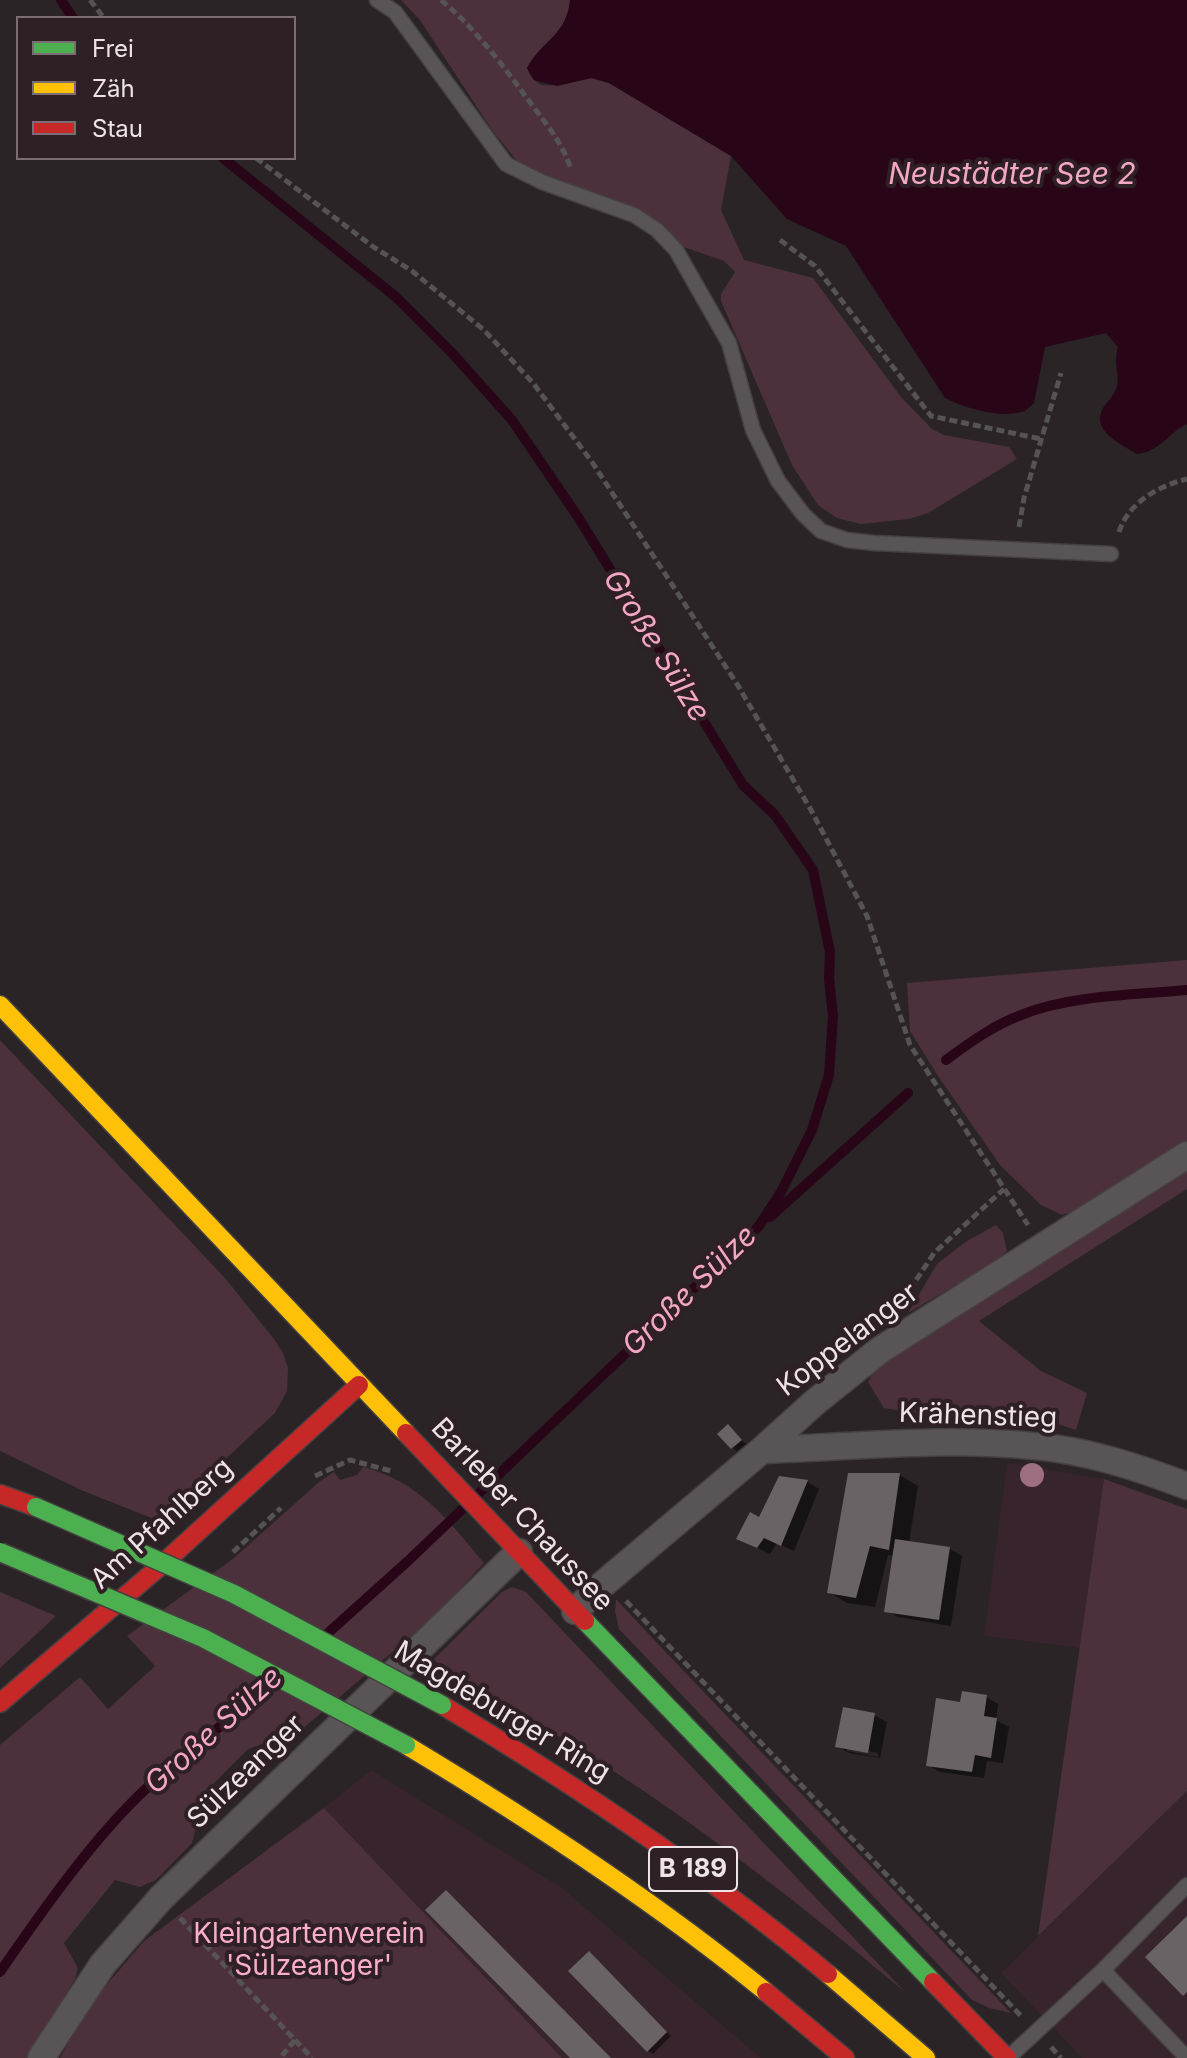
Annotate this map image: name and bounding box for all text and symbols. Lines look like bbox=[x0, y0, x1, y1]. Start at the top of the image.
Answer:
legend bbox=[16, 16, 296, 160]
text: Frei bbox=[92, 34, 134, 63]
text: Zäh bbox=[92, 74, 135, 103]
text: Stau bbox=[92, 114, 143, 143]
water label: Neustädter See 2 bbox=[888, 157, 1136, 193]
water label: Große Sülze bbox=[595, 563, 717, 729]
water label: Große Sülze bbox=[615, 1218, 765, 1364]
street label: Koppelanger bbox=[771, 1276, 925, 1404]
street label: Krähenstieg bbox=[898, 1396, 1058, 1436]
street label: Barleber Chaussee bbox=[424, 1412, 620, 1618]
street label: Am Pfahlberg bbox=[84, 1452, 240, 1596]
street label: Magdeburger Ring bbox=[388, 1634, 616, 1790]
water label: Große Sülze bbox=[138, 1660, 290, 1802]
street label: Sülzeanger bbox=[181, 1708, 311, 1836]
road number: B 189 bbox=[649, 1847, 737, 1891]
park label: Kleingartenverein 'Sülzeanger' bbox=[193, 1918, 425, 1984]

